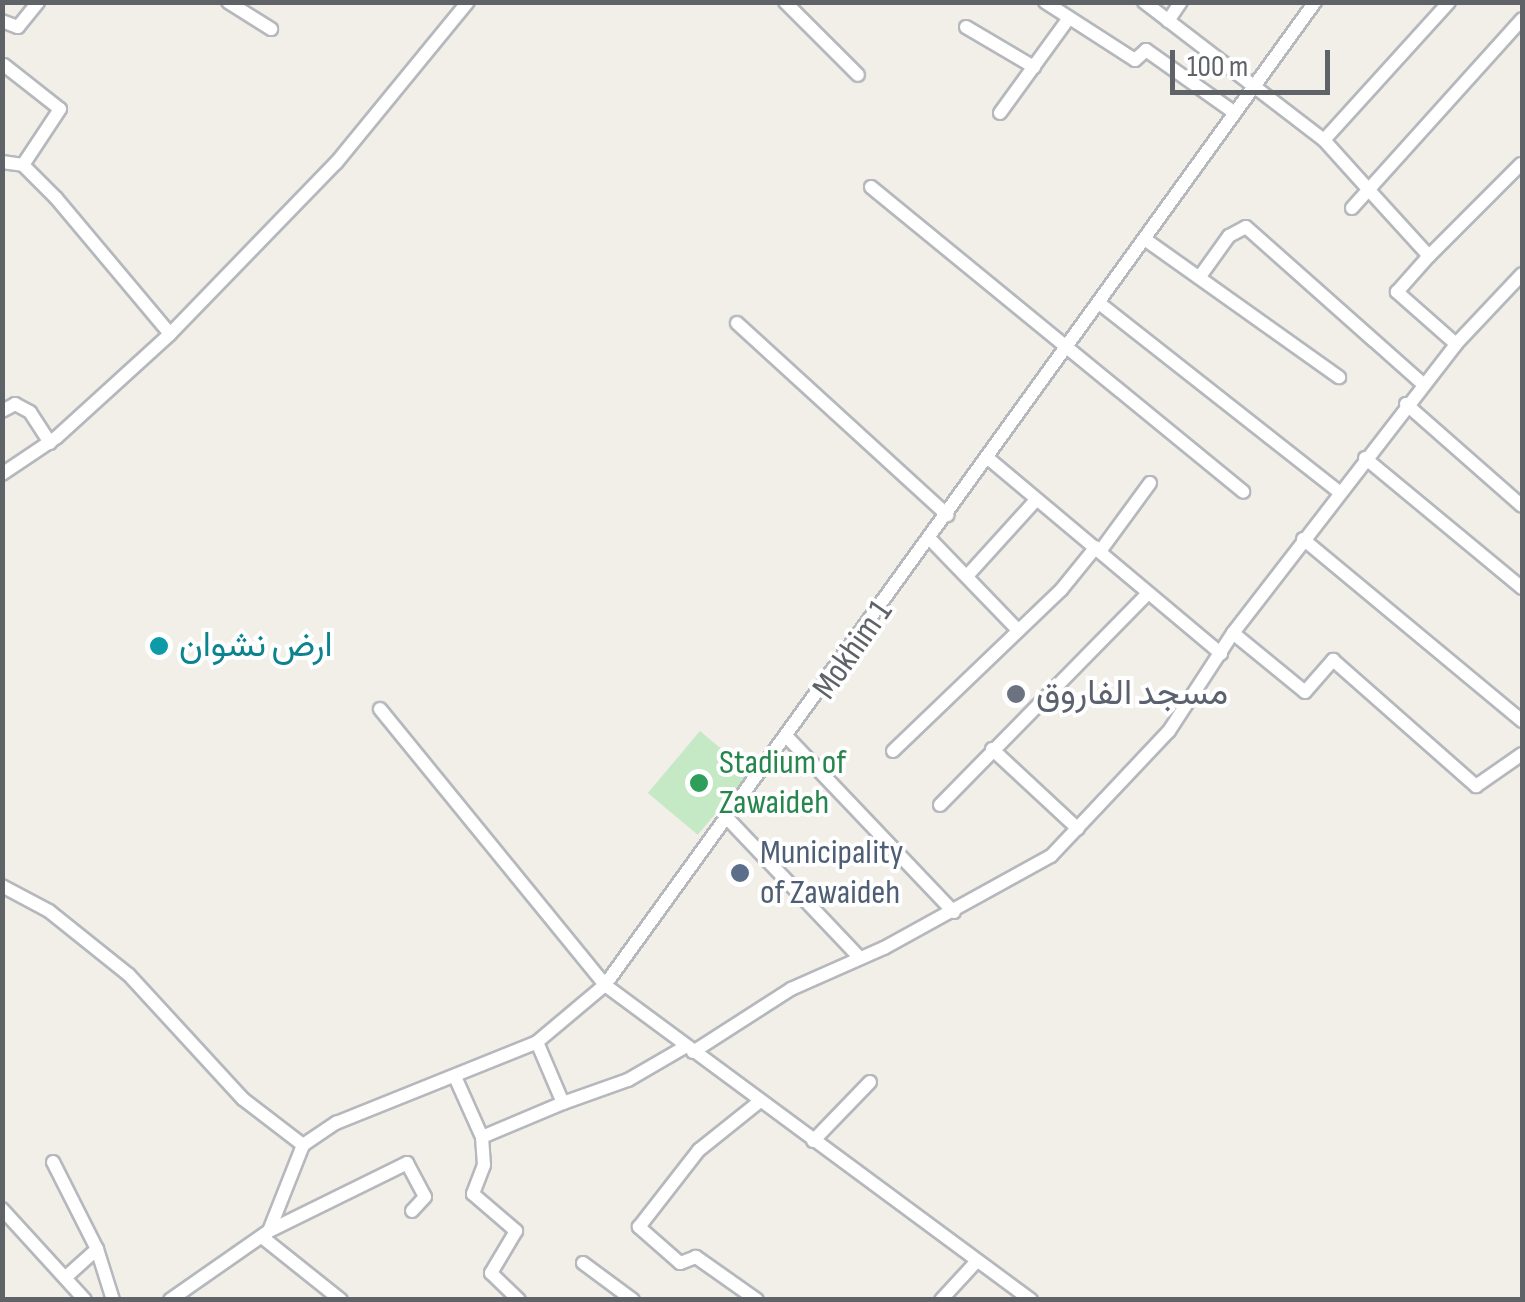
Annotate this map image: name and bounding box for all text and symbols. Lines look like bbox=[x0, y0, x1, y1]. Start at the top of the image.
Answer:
scale bar bbox=[1175, 30, 1335, 92]
text: 100 m bbox=[1187, 49, 1248, 85]
street label: Mokhim 1 bbox=[804, 593, 902, 707]
place label: ارض نشوان bbox=[179, 625, 332, 667]
marker: ارض نشوان bbox=[148, 635, 170, 657]
place label: مسجد الفاروق bbox=[1036, 673, 1228, 715]
marker: مسجد الفاروق bbox=[1005, 683, 1027, 705]
place label: Stadium of Zawaideh bbox=[719, 742, 846, 824]
marker: Stadium of Zawaideh bbox=[688, 772, 710, 794]
place label: Municipality of Zawaideh bbox=[760, 832, 903, 914]
marker: Municipality of Zawaideh bbox=[729, 862, 751, 884]

